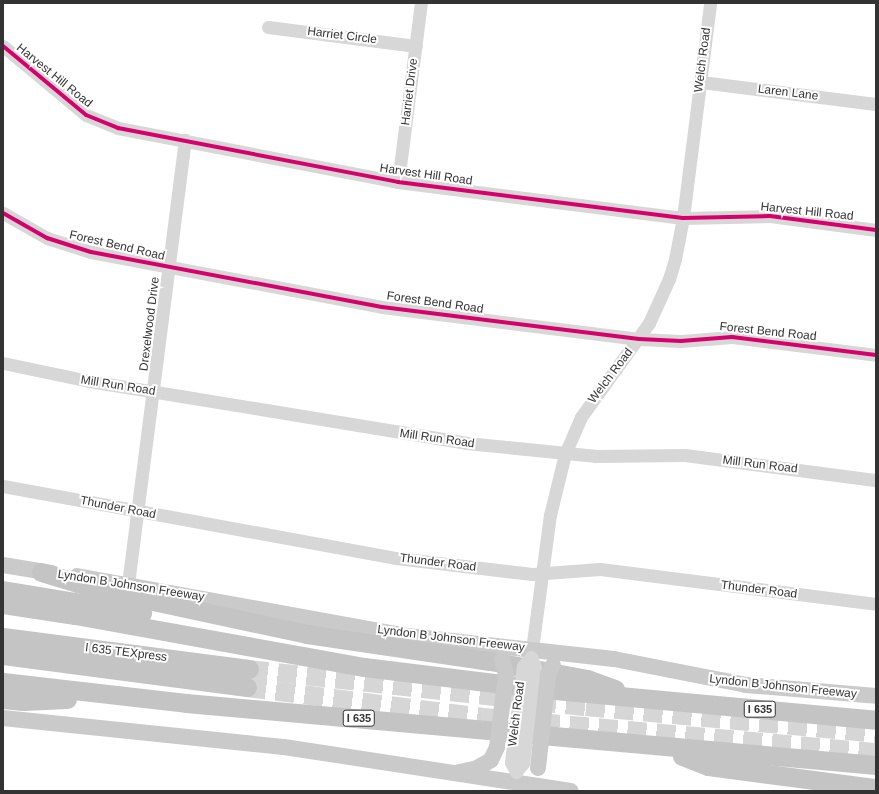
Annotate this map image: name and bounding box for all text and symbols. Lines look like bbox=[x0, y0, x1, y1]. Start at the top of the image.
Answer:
street label: Harriet Circle bbox=[306, 25, 378, 47]
street label: Welch Road bbox=[692, 27, 714, 93]
street label: Harvest Hill Road bbox=[13, 41, 95, 111]
street label: Harriet Drive bbox=[399, 58, 421, 126]
street label: Laren Lane bbox=[757, 82, 819, 104]
street label: Harvest Hill Road bbox=[379, 161, 473, 189]
street label: Harvest Hill Road bbox=[760, 200, 854, 224]
street label: Forest Bend Road bbox=[68, 228, 166, 264]
street label: Drexelwood Drive bbox=[137, 276, 163, 372]
street label: Forest Bend Road bbox=[386, 289, 484, 317]
street label: Forest Bend Road bbox=[719, 320, 817, 344]
street label: Welch Road bbox=[586, 346, 636, 406]
street label: Mill Run Road bbox=[80, 373, 156, 399]
street label: Mill Run Road bbox=[399, 427, 475, 451]
street label: Mill Run Road bbox=[722, 453, 798, 477]
street label: Thunder Road bbox=[79, 494, 157, 522]
street label: Thunder Road bbox=[399, 551, 477, 575]
street label: Lyndon B Johnson Freeway bbox=[57, 567, 205, 605]
street label: Thunder Road bbox=[720, 578, 798, 602]
street label: Lyndon B Johnson Freeway bbox=[377, 623, 525, 655]
street label: I 635 TEXpress bbox=[84, 641, 168, 665]
street label: Lyndon B Johnson Freeway bbox=[708, 672, 858, 702]
street label: Welch Road bbox=[506, 681, 528, 747]
road number: I 635 bbox=[743, 700, 777, 718]
road number: I 635 bbox=[342, 709, 376, 727]

